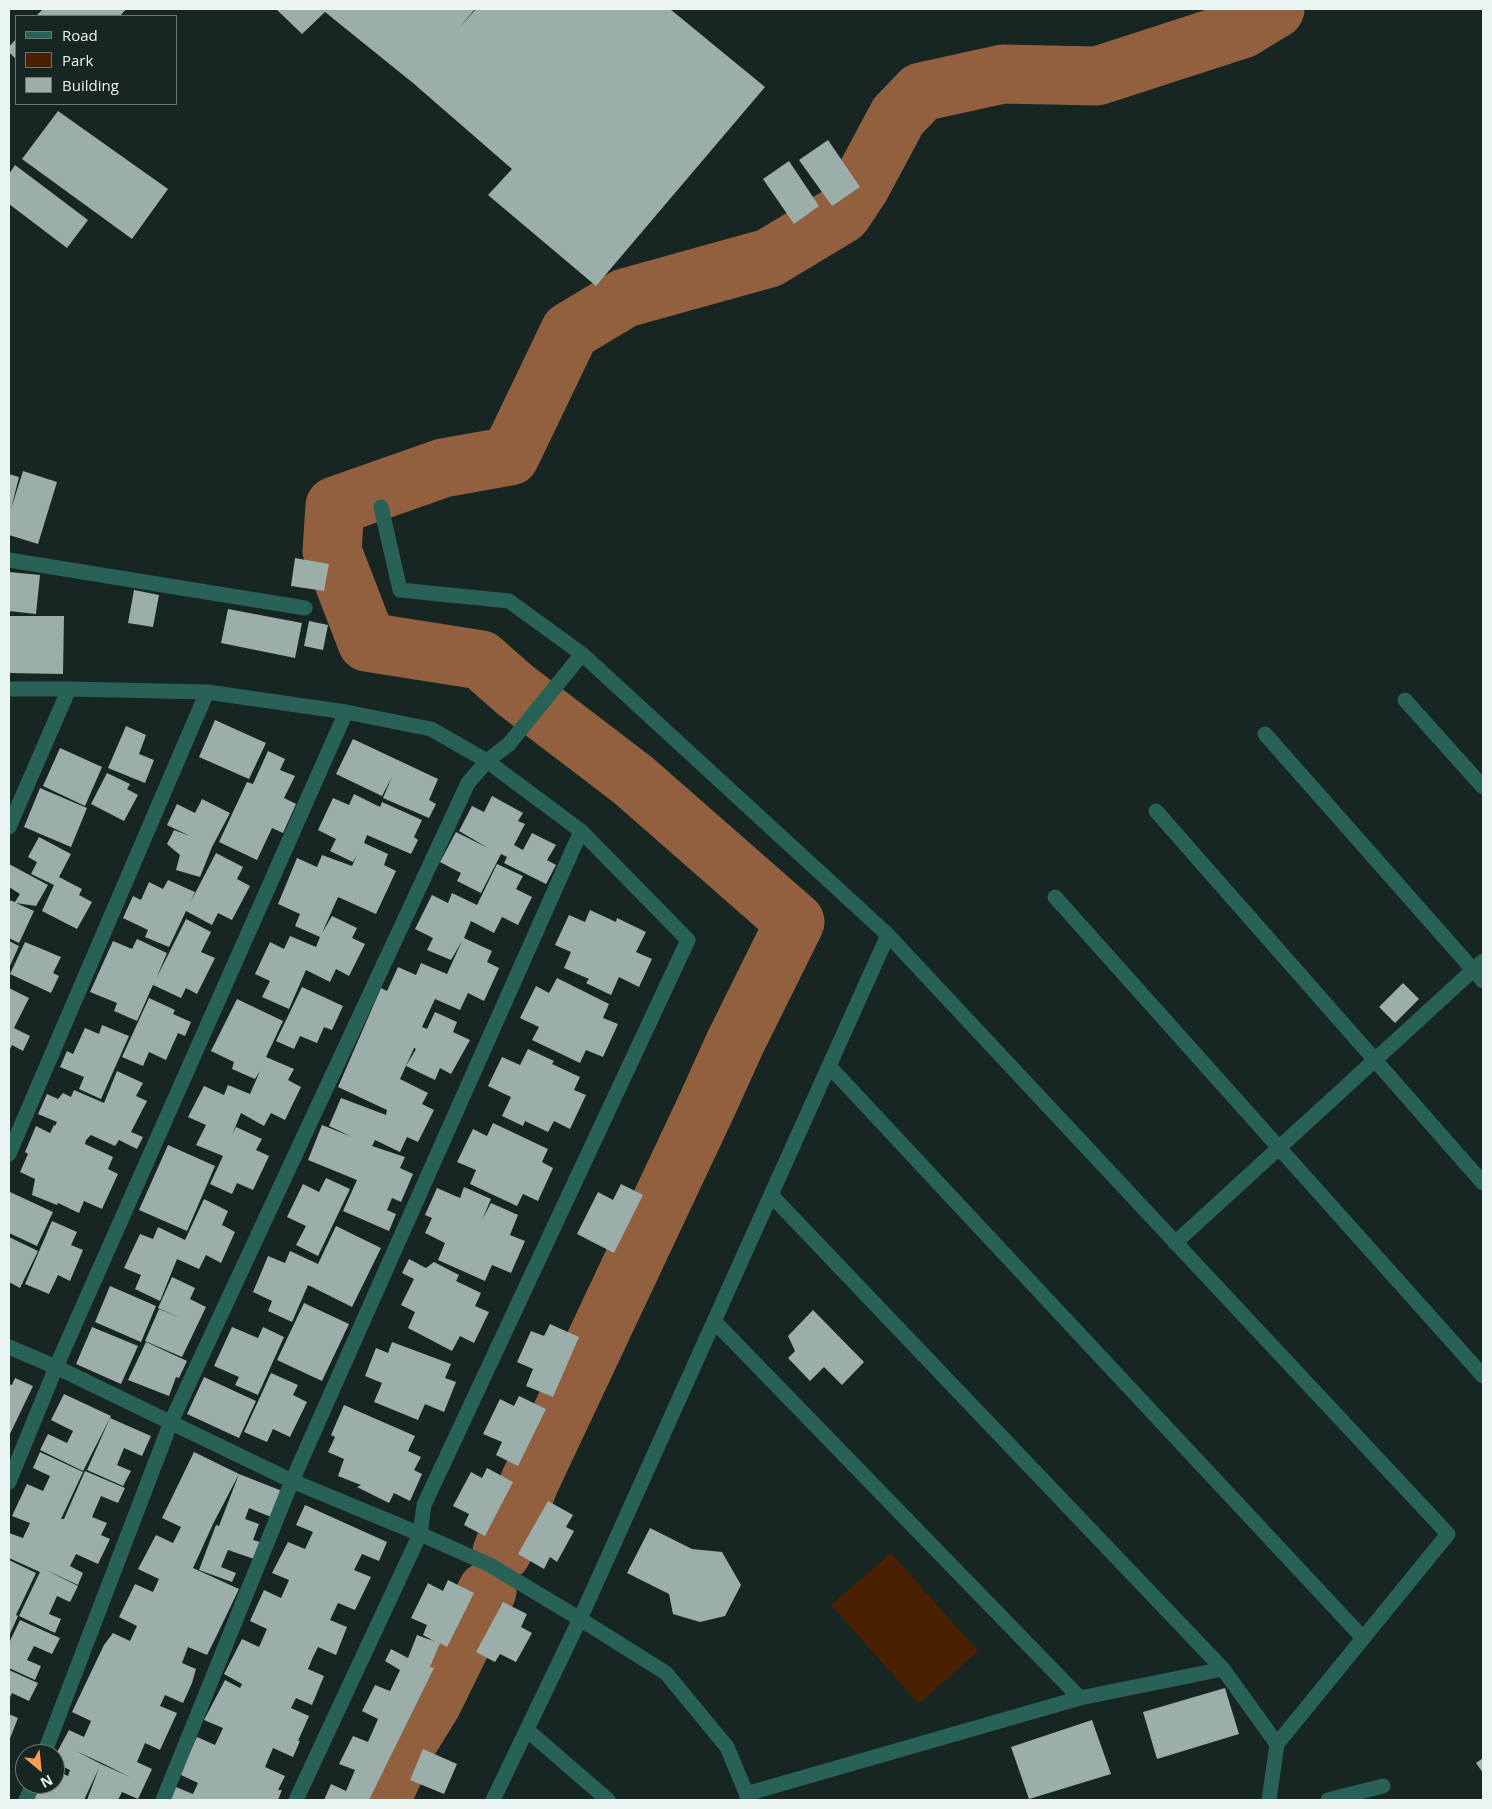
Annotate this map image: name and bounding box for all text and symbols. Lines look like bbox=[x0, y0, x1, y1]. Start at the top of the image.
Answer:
legend bbox=[15, 15, 178, 105]
text: Road bbox=[62, 25, 98, 45]
text: Park bbox=[62, 50, 93, 70]
text: Building bbox=[62, 75, 119, 95]
north arrow bbox=[15, 1744, 65, 1794]
text: N bbox=[37, 1771, 56, 1793]

